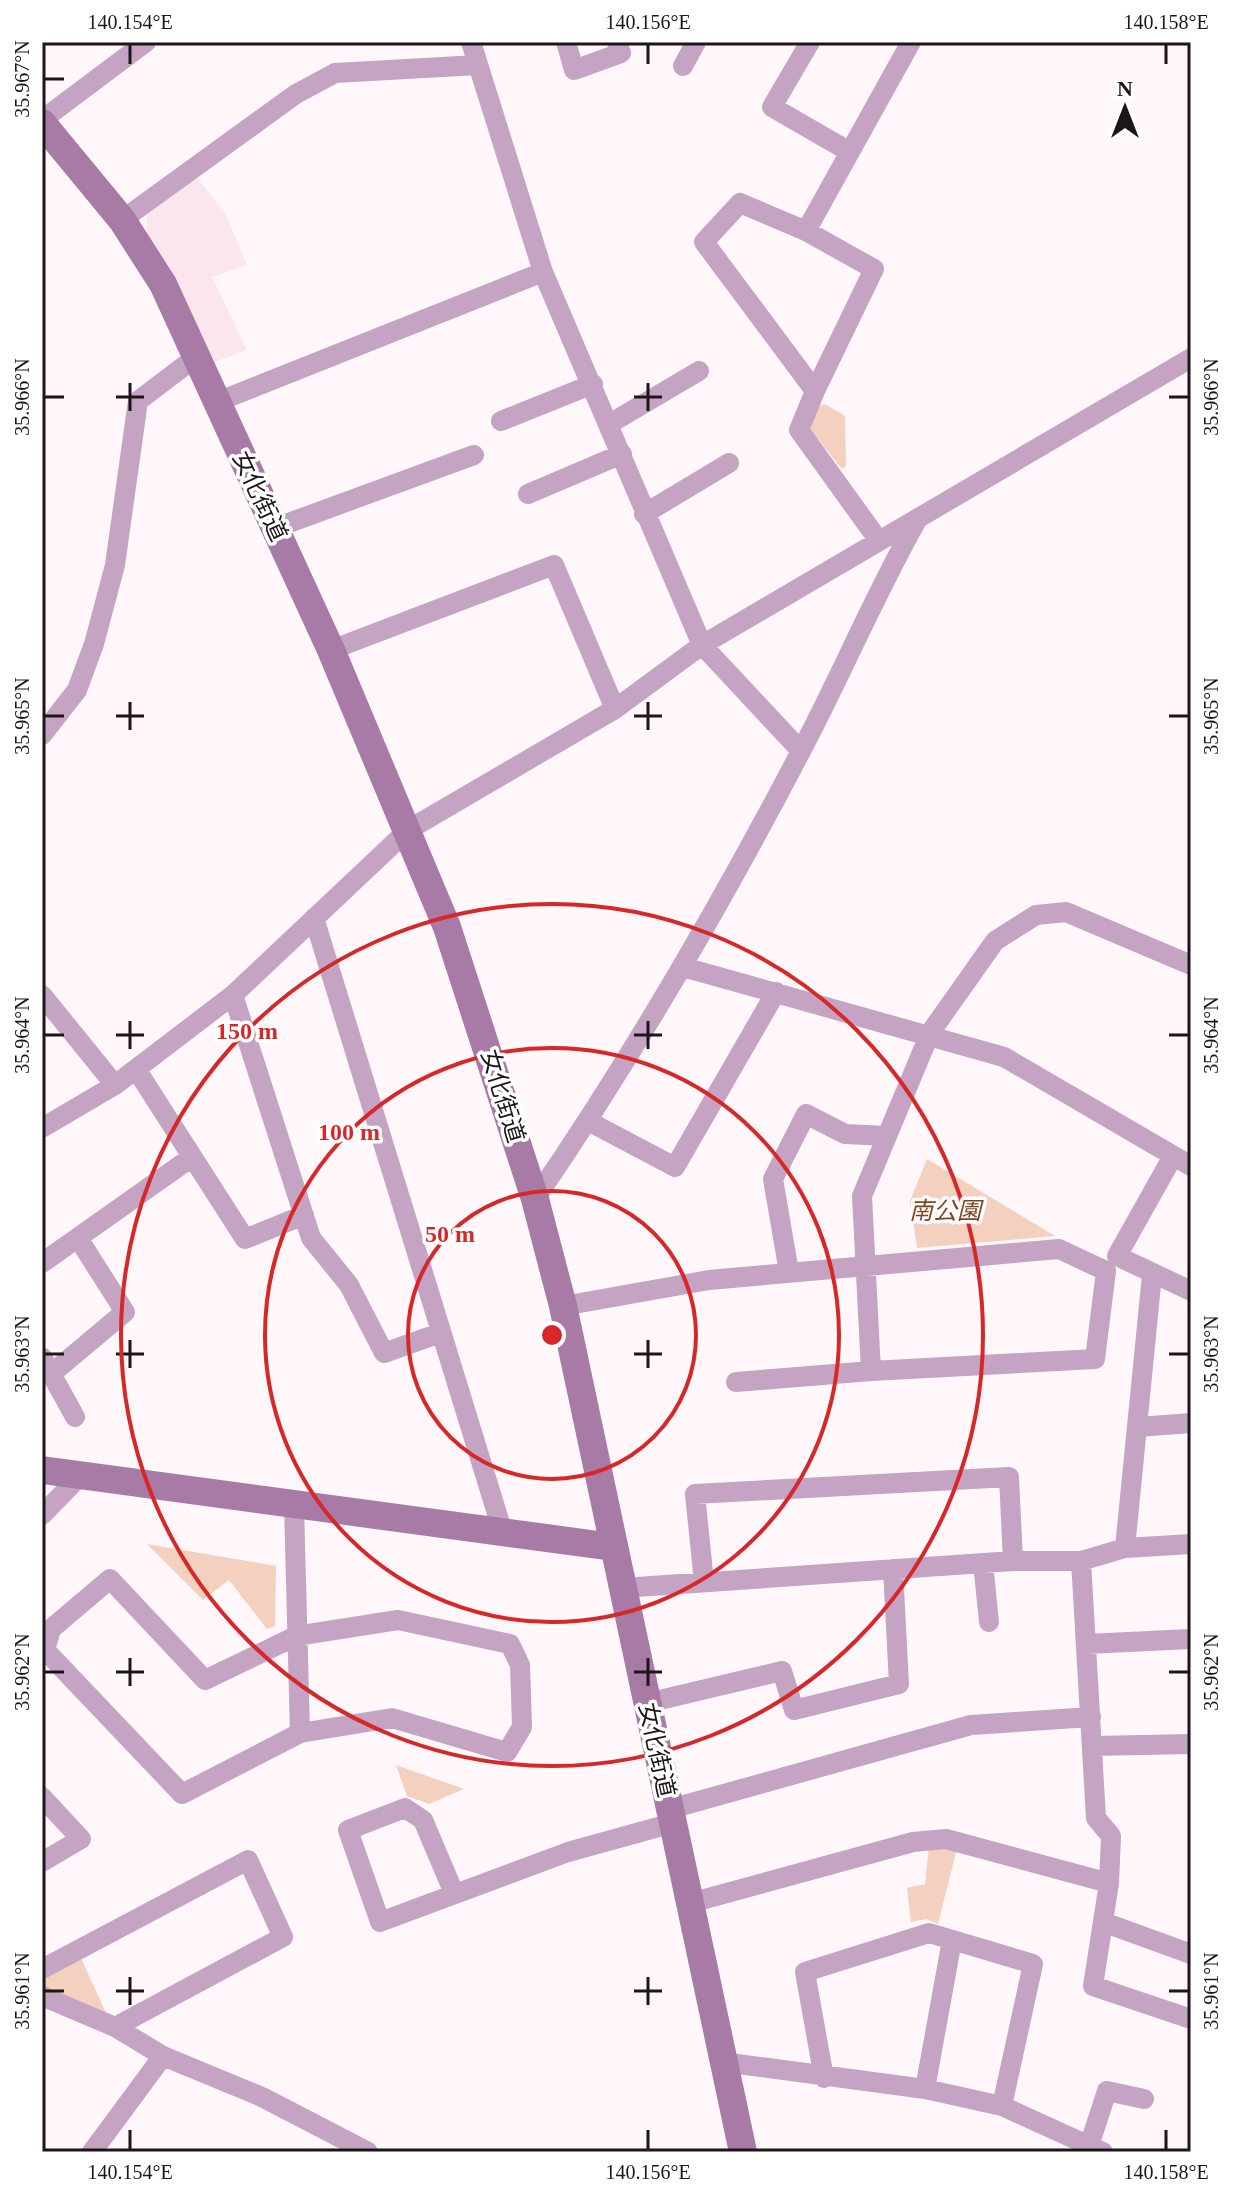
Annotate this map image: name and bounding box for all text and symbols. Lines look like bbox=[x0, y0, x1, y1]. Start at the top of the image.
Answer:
text: 140.154°E bbox=[87, 11, 173, 33]
text: 140.156°E bbox=[605, 11, 691, 33]
text: 140.158°E bbox=[1123, 11, 1209, 33]
text: 35.967°N bbox=[11, 40, 33, 118]
north arrow bbox=[1085, 68, 1165, 148]
text: N bbox=[1117, 76, 1133, 101]
text: 35.966°N bbox=[11, 358, 33, 436]
text: 35.966°N bbox=[1200, 358, 1222, 436]
street label: 女化街道 bbox=[228, 447, 292, 545]
text: 35.965°N bbox=[11, 677, 33, 755]
text: 35.965°N bbox=[1200, 677, 1222, 755]
text: 35.964°N bbox=[11, 996, 33, 1074]
text: 35.964°N bbox=[1200, 996, 1222, 1074]
text: 150 m bbox=[216, 1018, 278, 1044]
street label: 女化街道 bbox=[477, 1046, 529, 1146]
text: 100 m bbox=[318, 1119, 380, 1145]
park label: 南公園 bbox=[909, 1198, 984, 1224]
text: 50 m bbox=[425, 1221, 475, 1247]
text: 35.963°N bbox=[11, 1315, 33, 1393]
text: 35.963°N bbox=[1200, 1315, 1222, 1393]
centre of rings bbox=[538, 1321, 566, 1349]
text: 35.962°N bbox=[11, 1633, 33, 1711]
text: 35.962°N bbox=[1200, 1633, 1222, 1711]
street label: 女化街道 bbox=[634, 1700, 680, 1800]
text: 35.961°N bbox=[11, 1952, 33, 2030]
text: 35.961°N bbox=[1200, 1952, 1222, 2030]
text: 140.154°E bbox=[87, 2161, 173, 2183]
text: 140.156°E bbox=[605, 2161, 691, 2183]
text: 140.158°E bbox=[1123, 2161, 1209, 2183]

